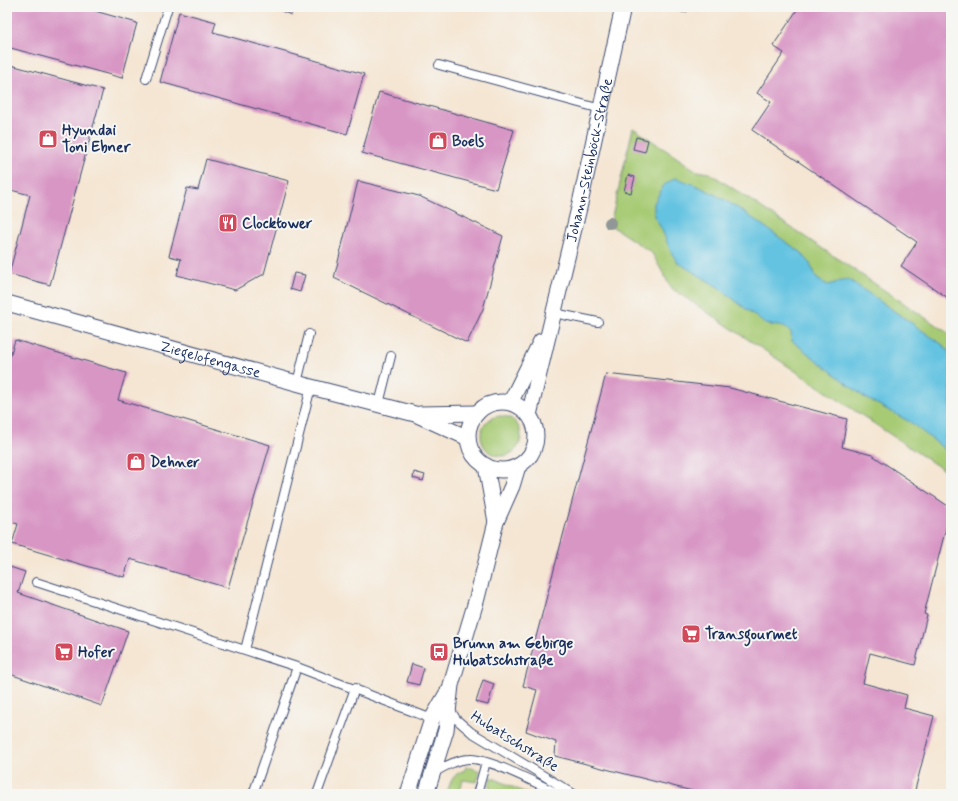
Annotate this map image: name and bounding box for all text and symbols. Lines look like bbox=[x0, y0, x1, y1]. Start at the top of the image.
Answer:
street label: Johann-Steinböck-Straße bbox=[562, 76, 618, 244]
place label: Hyundai Toni Ebner bbox=[62, 121, 131, 158]
shop icon: Hyundai Toni Ebner bbox=[37, 128, 59, 150]
shop icon: Boels bbox=[427, 130, 449, 152]
place label: Boels bbox=[452, 132, 484, 152]
restaurant icon: Clocktower bbox=[217, 212, 239, 234]
place label: Clocktower bbox=[242, 214, 313, 234]
street label: Ziegelofengasse bbox=[157, 337, 263, 384]
shop icon: Dehner bbox=[125, 451, 147, 473]
place label: Dehner bbox=[150, 453, 200, 473]
supermarket icon: Transgourmet bbox=[680, 623, 702, 645]
place label: Transgourmet bbox=[705, 625, 798, 647]
place label: Brunn am Gebirge Hubatschstraße bbox=[453, 634, 574, 671]
supermarket icon: Hofer bbox=[53, 641, 75, 663]
bus stop icon: Brunn am Gebirge Hubatschstraße bbox=[428, 641, 450, 663]
place label: Hofer bbox=[78, 643, 116, 663]
street label: Hubatschstraße bbox=[467, 707, 562, 777]

